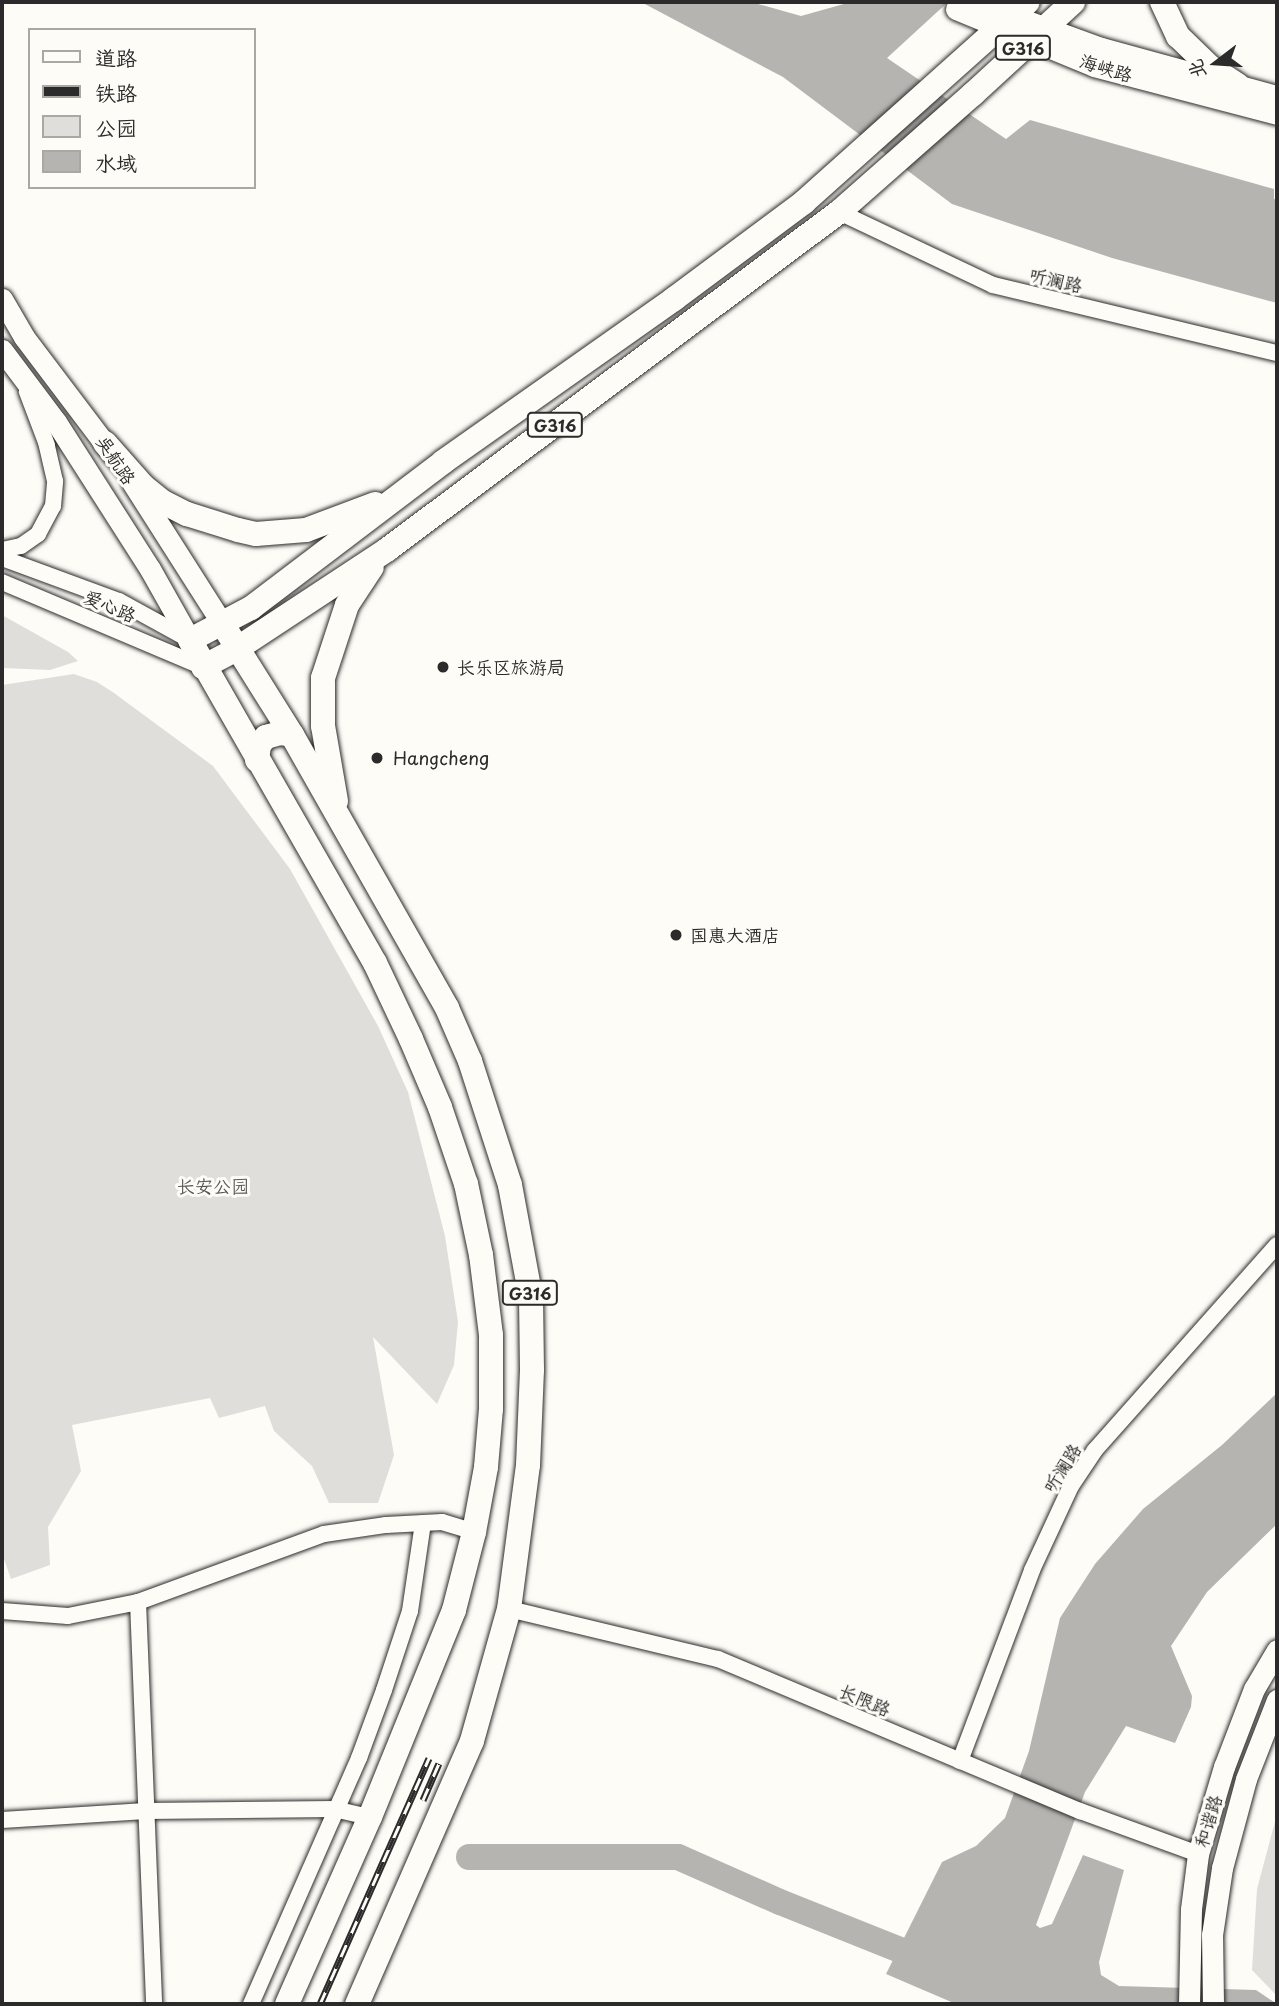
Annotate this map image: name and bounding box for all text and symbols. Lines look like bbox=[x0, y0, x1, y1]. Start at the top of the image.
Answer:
legend bbox=[28, 28, 256, 189]
north arrow bbox=[1181, 28, 1251, 98]
road number: G316 bbox=[993, 36, 1053, 60]
text: 道路 bbox=[95, 41, 137, 73]
street label: 海峡路 bbox=[1077, 50, 1135, 86]
text: 北 bbox=[1180, 56, 1212, 82]
text: 铁路 bbox=[95, 76, 137, 108]
text: 公园 bbox=[95, 111, 137, 143]
text: 水域 bbox=[95, 146, 137, 178]
street label: 听澜路 bbox=[1027, 263, 1085, 297]
road number: G316 bbox=[525, 412, 585, 438]
street label: 吴航路 bbox=[92, 432, 140, 488]
street label: 爱心路 bbox=[81, 586, 139, 626]
place label: 长乐区旅游局 bbox=[457, 656, 565, 678]
marker: 长乐区旅游局 bbox=[435, 659, 451, 675]
place label: Hangcheng bbox=[393, 747, 489, 769]
marker: Hangcheng bbox=[367, 748, 387, 768]
place label: 国惠大酒店 bbox=[690, 924, 780, 946]
marker: 国惠大酒店 bbox=[668, 927, 684, 943]
park label: 长安公园 bbox=[177, 1175, 249, 1197]
road number: G316 bbox=[500, 1280, 560, 1306]
street label: 听澜路 bbox=[1039, 1439, 1085, 1497]
street label: 长限路 bbox=[836, 1680, 894, 1720]
street label: 和谐路 bbox=[1190, 1792, 1226, 1850]

